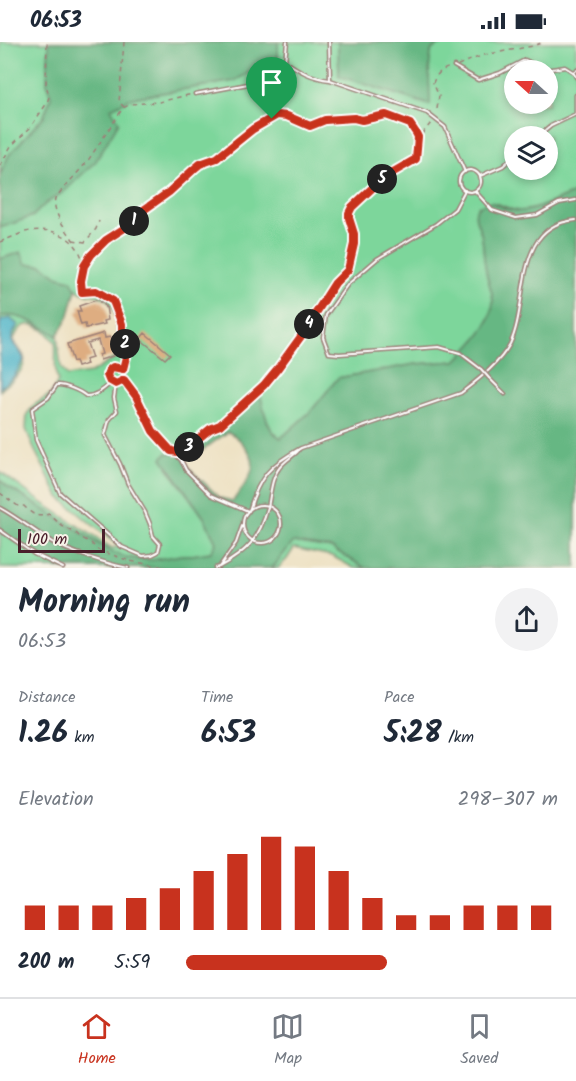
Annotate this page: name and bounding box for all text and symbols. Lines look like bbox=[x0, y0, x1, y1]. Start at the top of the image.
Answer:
text: 06:53 bbox=[30, 4, 82, 39]
pin bbox=[246, 57, 297, 119]
north arrow bbox=[504, 60, 558, 114]
map controls bbox=[504, 60, 558, 180]
icon: arrive bbox=[255, 66, 288, 99]
button: layers bbox=[504, 126, 558, 180]
pin: 5 bbox=[367, 164, 397, 194]
text: 5 bbox=[378, 166, 386, 191]
pin: 1 bbox=[119, 206, 149, 236]
text: 1 bbox=[132, 208, 136, 233]
pin: 4 bbox=[294, 309, 324, 339]
text: 4 bbox=[305, 311, 313, 336]
pin: 2 bbox=[110, 329, 140, 359]
text: 2 bbox=[120, 331, 130, 356]
pin: 3 bbox=[174, 432, 204, 462]
text: 3 bbox=[185, 434, 193, 459]
scale bar bbox=[18, 526, 105, 553]
text: 100 m bbox=[27, 527, 67, 552]
text: Morning run bbox=[18, 577, 190, 630]
button: share bbox=[495, 588, 558, 651]
text: 06:53 bbox=[18, 626, 66, 658]
text: Distance bbox=[18, 685, 76, 710]
text: Time bbox=[201, 685, 233, 710]
text: Pace bbox=[384, 685, 415, 710]
text: 1.26 bbox=[18, 710, 68, 758]
text: 6:53 bbox=[201, 710, 256, 758]
text: 5:28 bbox=[384, 710, 442, 758]
text: km bbox=[68, 725, 95, 750]
text: /km bbox=[442, 725, 474, 750]
text: Elevation bbox=[18, 784, 94, 816]
text: 298–307 m bbox=[458, 784, 558, 816]
text: 200 m bbox=[18, 947, 74, 979]
text: 5:59 bbox=[114, 947, 150, 979]
tab: Home bbox=[78, 1010, 116, 1071]
tab: Map bbox=[271, 1010, 304, 1071]
tab: Saved bbox=[460, 1010, 498, 1071]

